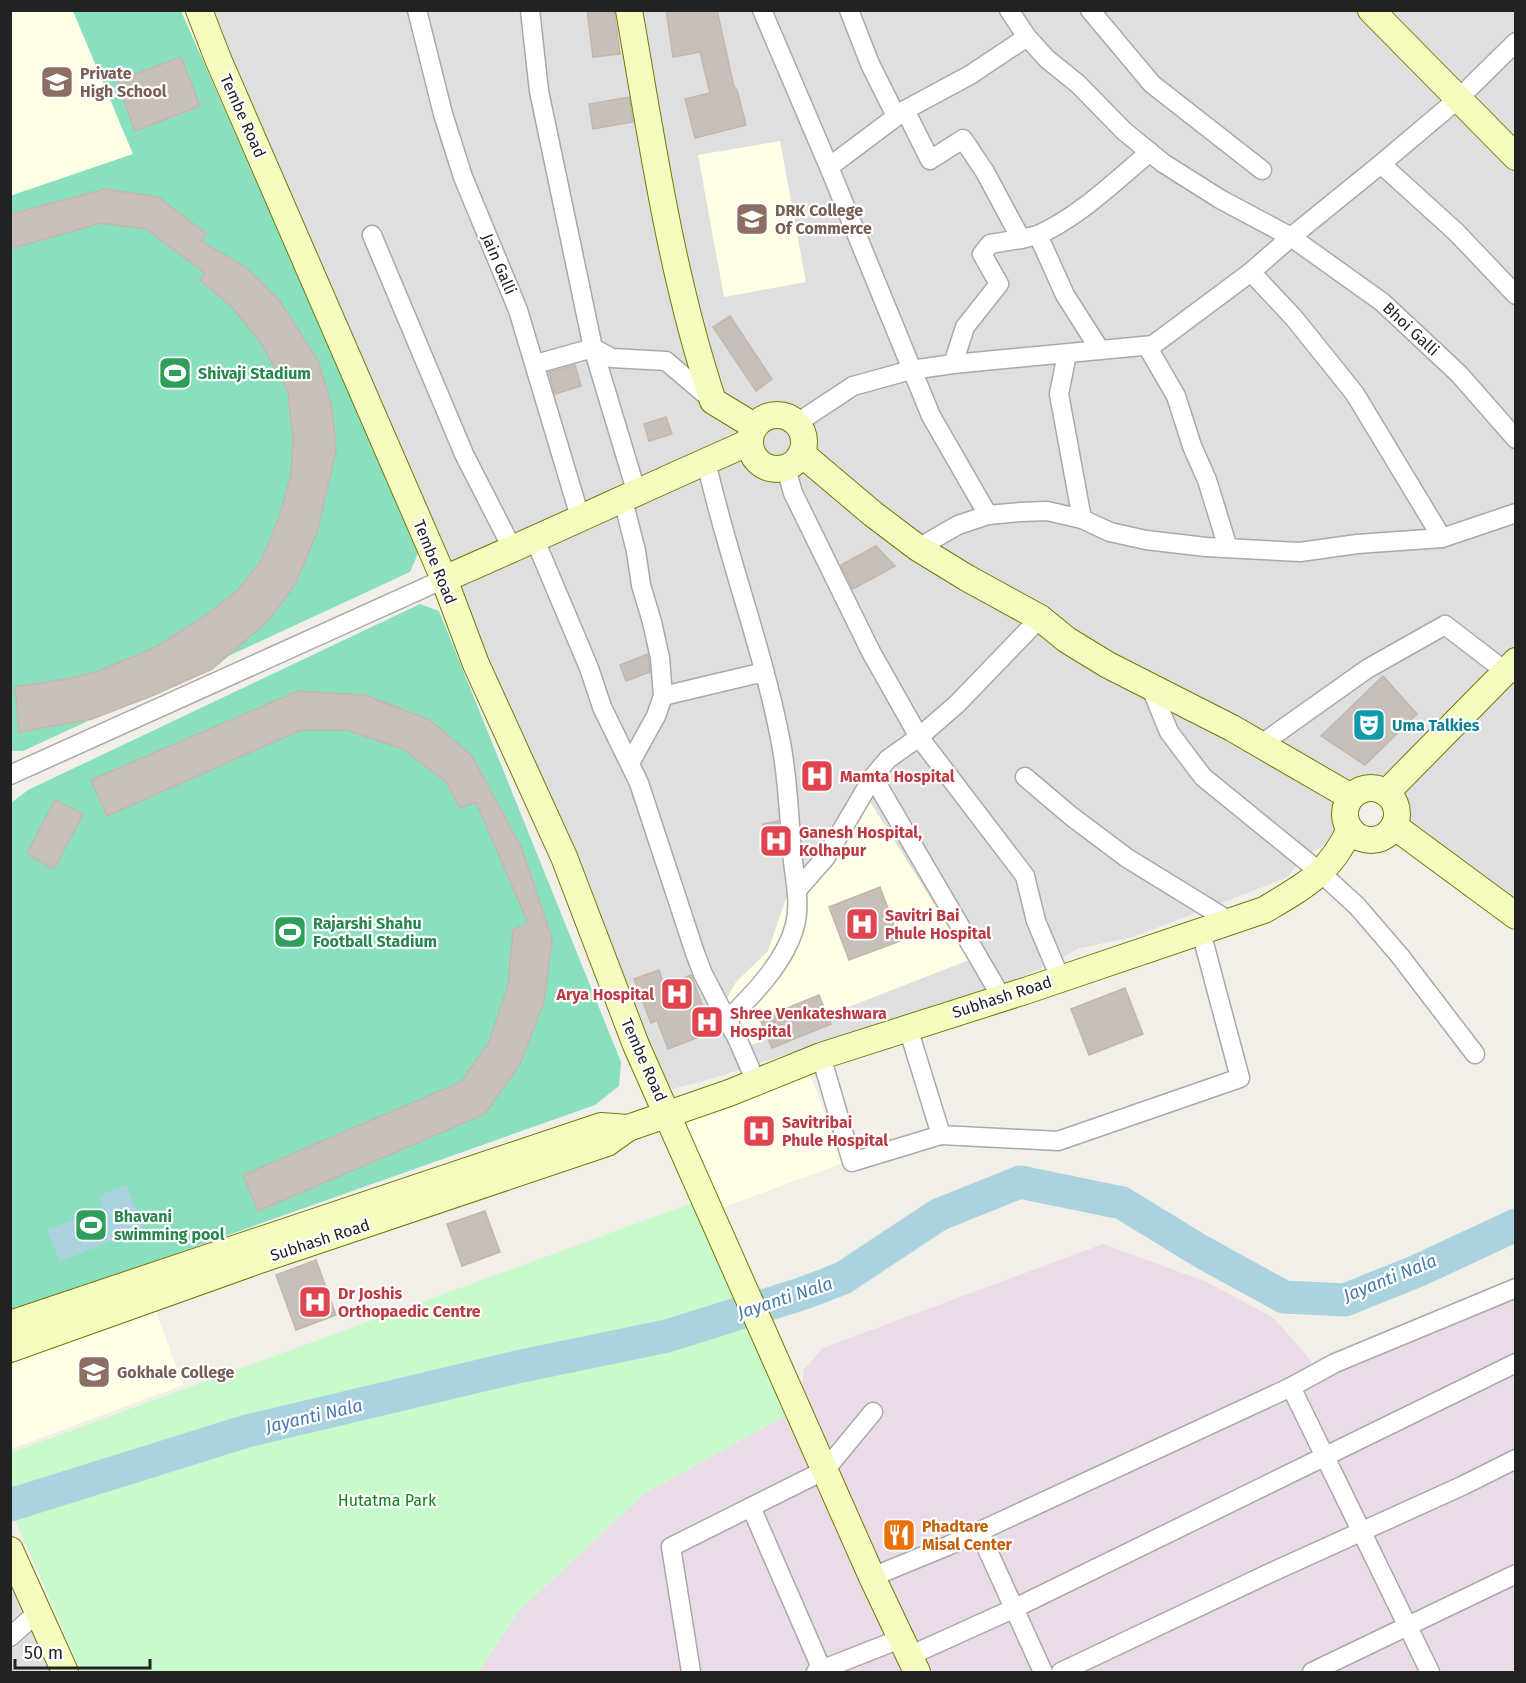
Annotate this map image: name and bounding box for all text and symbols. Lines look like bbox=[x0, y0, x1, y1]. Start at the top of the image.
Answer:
school or university icon: Private High School bbox=[39, 64, 75, 100]
place label: Private High School bbox=[80, 64, 167, 101]
street label: Tembe Road bbox=[216, 71, 270, 161]
school or university icon: DRK College Of Commerce bbox=[734, 201, 770, 237]
place label: DRK College Of Commerce bbox=[775, 201, 872, 238]
street label: Jain Galli bbox=[478, 231, 520, 297]
street label: Bhoi Galli bbox=[1379, 298, 1443, 360]
sports icon: Shivaji Stadium bbox=[157, 355, 193, 391]
place label: Shivaji Stadium bbox=[198, 364, 311, 383]
street label: Tembe Road bbox=[409, 517, 461, 607]
theatre icon: Uma Talkies bbox=[1351, 707, 1387, 743]
place label: Uma Talkies bbox=[1392, 716, 1480, 735]
hospital icon: Mamta Hospital bbox=[799, 758, 835, 794]
place label: Mamta Hospital bbox=[840, 767, 955, 786]
hospital icon: Ganesh Hospital, Kolhapur bbox=[758, 823, 794, 859]
place label: Ganesh Hospital, Kolhapur bbox=[799, 823, 922, 860]
hospital icon: Savitri Bai Phule Hospital bbox=[844, 906, 880, 942]
place label: Savitri Bai Phule Hospital bbox=[885, 906, 991, 943]
sports icon: Rajarshi Shahu Football Stadium bbox=[272, 914, 308, 950]
place label: Rajarshi Shahu Football Stadium bbox=[313, 914, 437, 951]
street label: Subhash Road bbox=[950, 972, 1054, 1022]
hospital icon: Arya Hospital bbox=[659, 976, 695, 1012]
place label: Arya Hospital bbox=[556, 985, 654, 1004]
hospital icon: Shree Venkateshwara Hospital bbox=[689, 1004, 725, 1040]
place label: Shree Venkateshwara Hospital bbox=[730, 1004, 887, 1041]
street label: Tembe Road bbox=[617, 1015, 671, 1105]
hospital icon: Savitribai Phule Hospital bbox=[741, 1113, 777, 1149]
place label: Savitribai Phule Hospital bbox=[782, 1113, 888, 1150]
sports icon: Bhavani swimming pool bbox=[73, 1207, 109, 1243]
place label: Bhavani swimming pool bbox=[114, 1207, 225, 1244]
street label: Subhash Road bbox=[268, 1215, 372, 1265]
water label: Jayanti Nala bbox=[1339, 1249, 1440, 1307]
water label: Jayanti Nala bbox=[734, 1272, 835, 1324]
hospital icon: Dr Joshis Orthopaedic Centre bbox=[297, 1284, 333, 1320]
place label: Dr Joshis Orthopaedic Centre bbox=[338, 1284, 481, 1321]
school or university icon: Gokhale College bbox=[76, 1354, 112, 1390]
place label: Gokhale College bbox=[117, 1363, 235, 1382]
water label: Jayanti Nala bbox=[262, 1394, 365, 1438]
park label: Hutatma Park bbox=[338, 1491, 437, 1510]
restaurant icon: Phadtare Misal Center bbox=[881, 1517, 917, 1553]
place label: Phadtare Misal Center bbox=[922, 1517, 1012, 1554]
scale bar bbox=[15, 1632, 150, 1670]
text: 50 m bbox=[24, 1642, 63, 1664]

